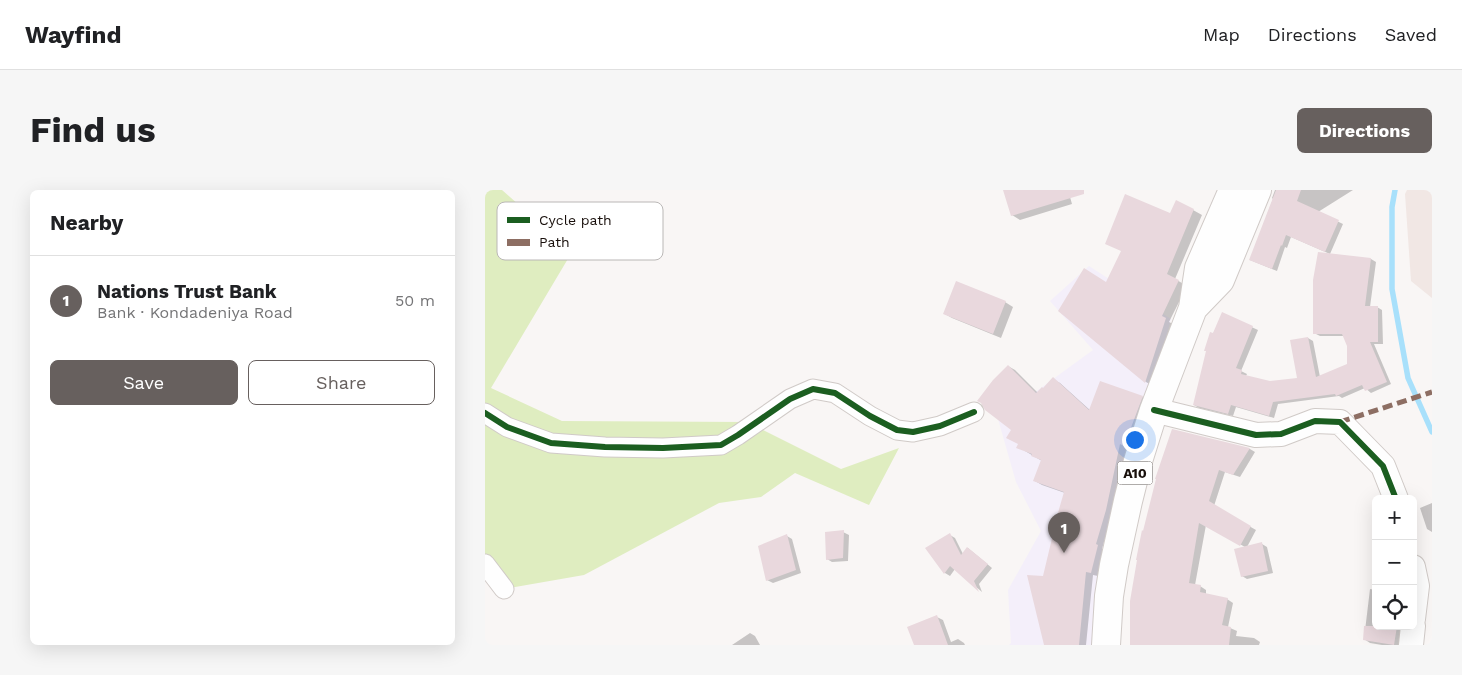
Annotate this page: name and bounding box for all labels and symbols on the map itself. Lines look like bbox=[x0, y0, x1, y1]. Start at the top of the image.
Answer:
legend bbox=[497, 202, 663, 260]
text: Cycle path bbox=[539, 212, 612, 228]
text: Path bbox=[539, 234, 570, 250]
your location bbox=[1122, 427, 1148, 453]
road number: A10 bbox=[1117, 462, 1153, 484]
pin: 1 bbox=[1048, 512, 1080, 553]

